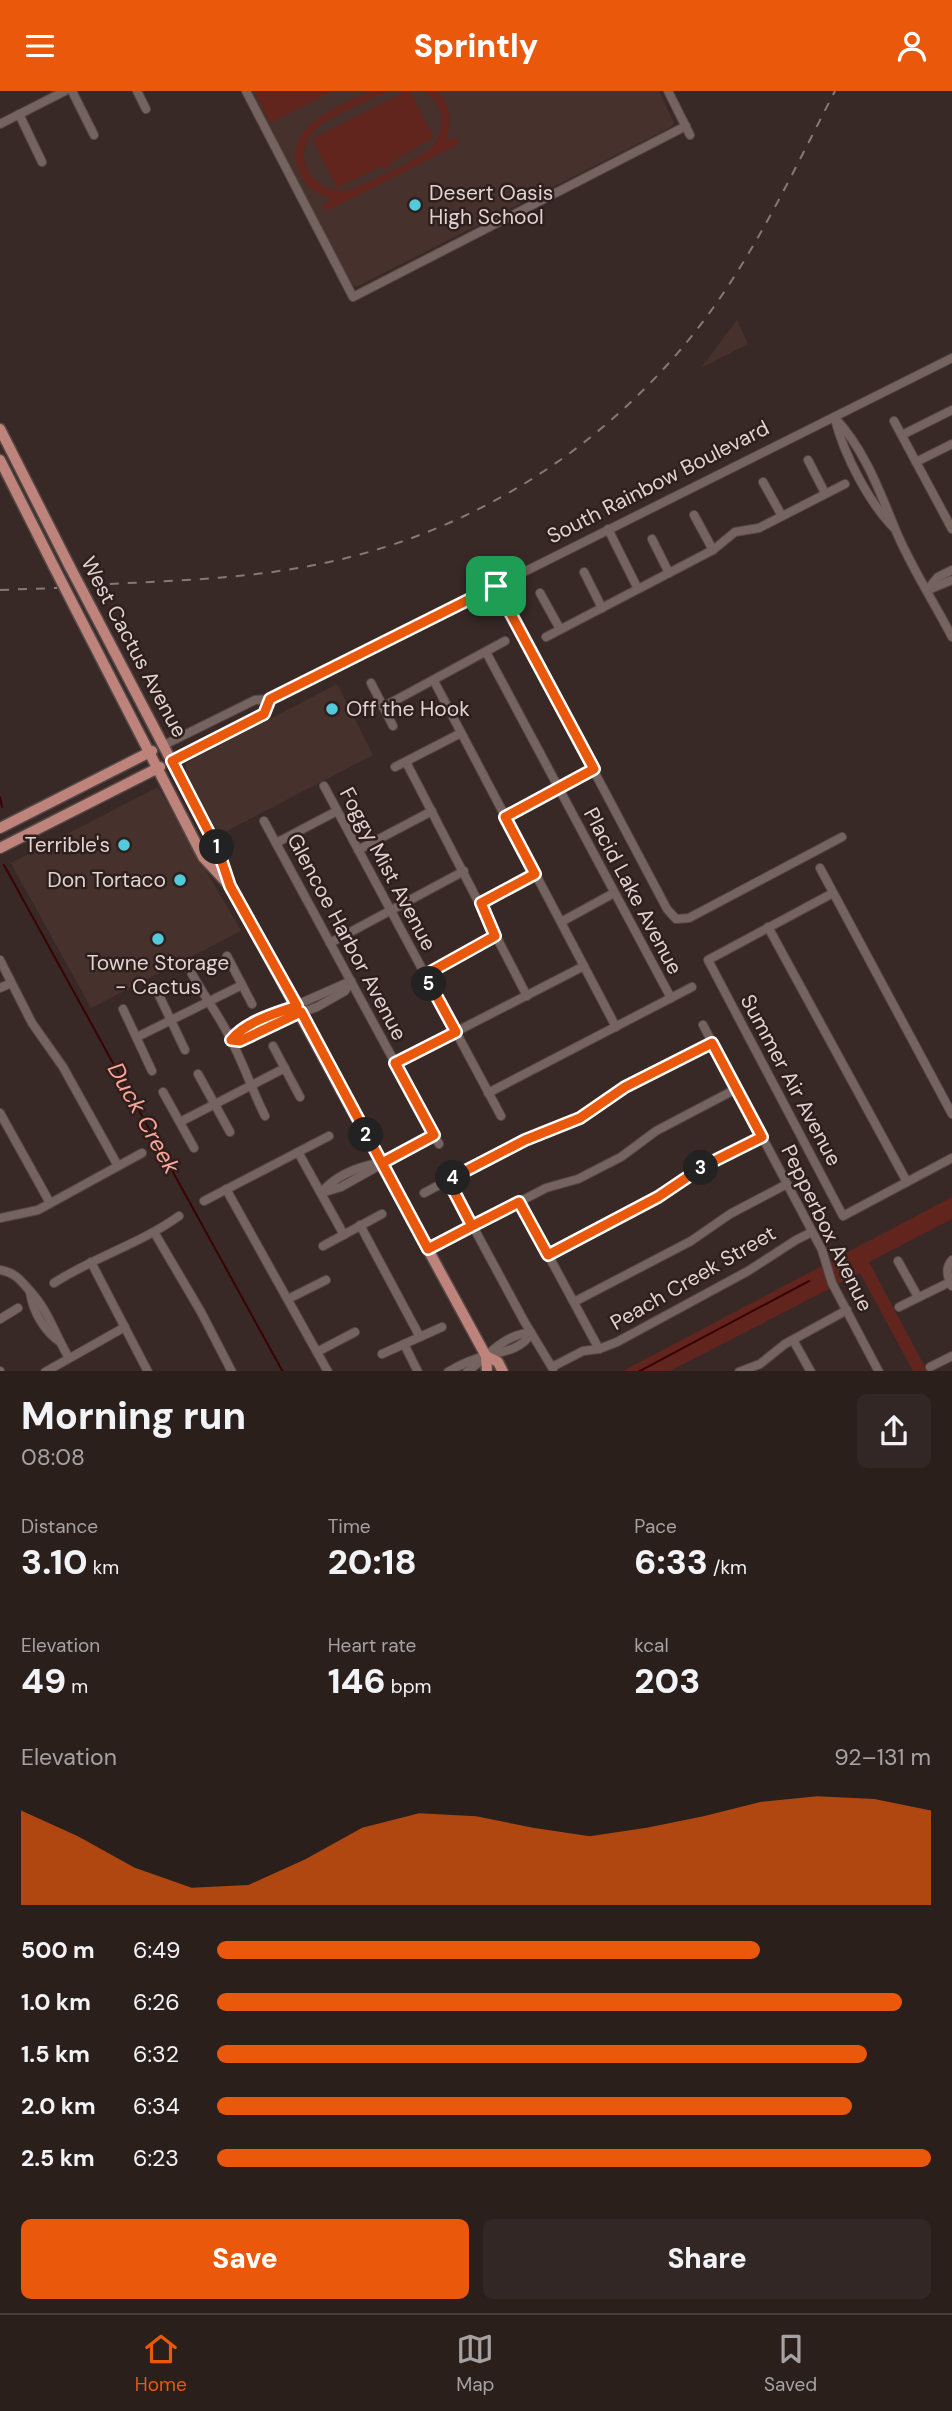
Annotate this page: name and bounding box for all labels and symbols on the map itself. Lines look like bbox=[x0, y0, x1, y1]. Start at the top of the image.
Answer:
place label: Desert Oasis High School bbox=[429, 179, 553, 231]
marker: Desert Oasis High School bbox=[407, 197, 423, 213]
street label: South Rainbow Boulevard bbox=[542, 414, 774, 550]
street label: West Cactus Avenue bbox=[74, 552, 194, 742]
pin bbox=[466, 556, 526, 616]
place label: Off the Hook bbox=[346, 695, 470, 723]
marker: Off the Hook bbox=[324, 701, 340, 717]
street label: Foggy Mist Avenue bbox=[333, 782, 443, 956]
street label: Placid Lake Avenue bbox=[577, 803, 689, 979]
pin: 1 bbox=[200, 829, 234, 865]
street label: Glencoe Harbor Avenue bbox=[281, 829, 413, 1045]
place label: Terrible's bbox=[25, 831, 110, 859]
marker: Terrible's bbox=[116, 837, 132, 853]
place label: Don Tortaco bbox=[47, 866, 166, 894]
marker: Don Tortaco bbox=[172, 872, 188, 888]
marker: Towne Storage - Cactus bbox=[150, 931, 166, 947]
place label: Towne Storage - Cactus bbox=[87, 949, 229, 1001]
pin: 5 bbox=[412, 967, 446, 1001]
street label: Summer Air Avenue bbox=[734, 989, 848, 1171]
water label: Duck Creek bbox=[101, 1057, 187, 1179]
pin: 2 bbox=[348, 1117, 384, 1153]
street label: Pepperbox Avenue bbox=[775, 1140, 880, 1316]
pin: 3 bbox=[684, 1151, 718, 1185]
pin: 4 bbox=[435, 1161, 470, 1195]
street label: Peach Creek Street bbox=[605, 1219, 781, 1337]

